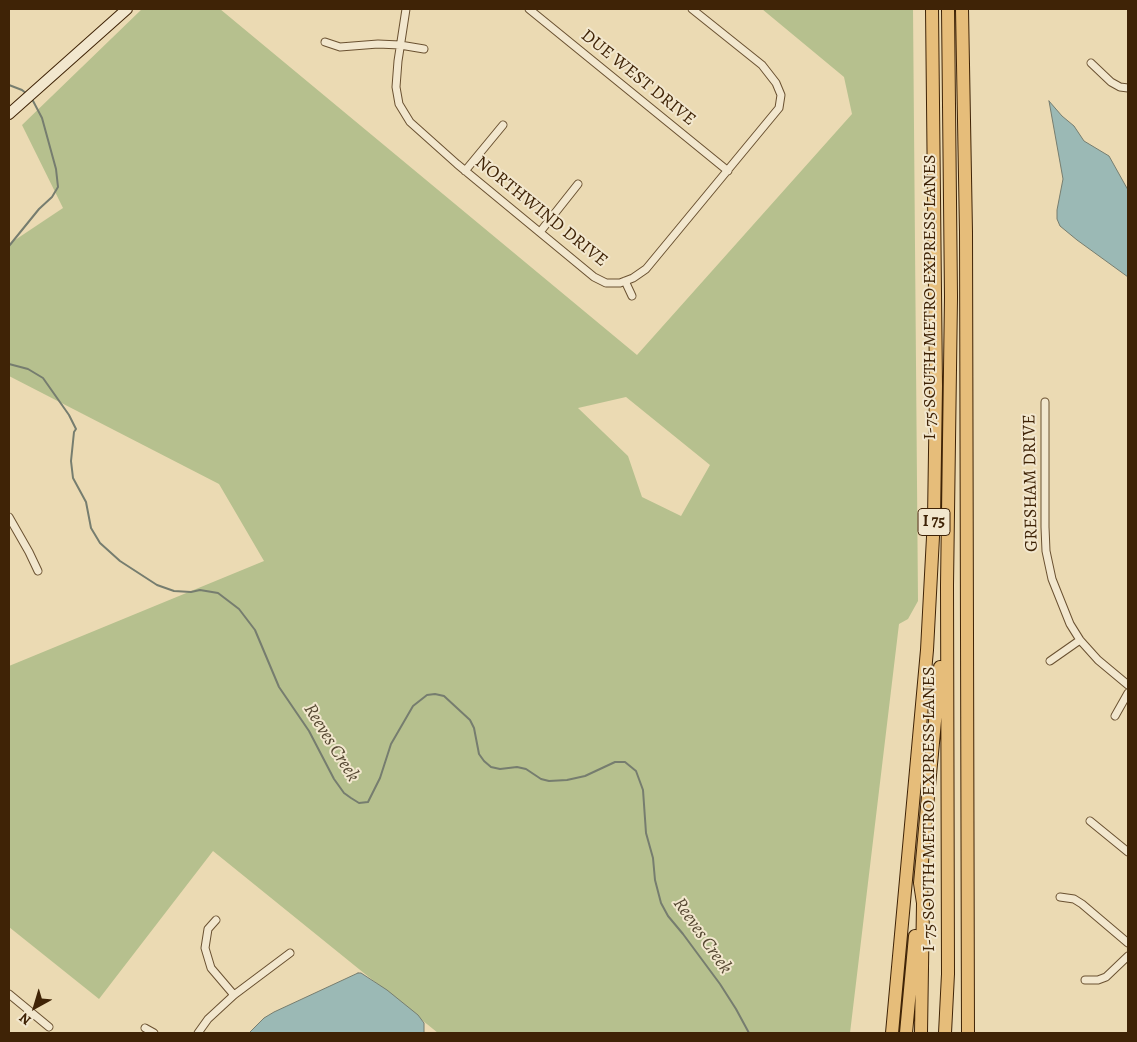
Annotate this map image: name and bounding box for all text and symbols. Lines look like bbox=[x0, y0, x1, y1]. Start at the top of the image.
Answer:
street label: DUE WEST DRIVE bbox=[576, 25, 700, 131]
street label: NORTHWIND DRIVE bbox=[470, 152, 612, 272]
street label: I-75 SOUTH METRO EXPRESS LANES bbox=[920, 154, 942, 440]
street label: GRESHAM DRIVE bbox=[1019, 414, 1043, 552]
road number: I 75 bbox=[918, 508, 950, 536]
street label: I-75 SOUTH METRO EXPRESS LANES bbox=[919, 666, 941, 952]
water label: Reeves Creek bbox=[298, 700, 364, 786]
water label: Reeves Creek bbox=[667, 893, 737, 979]
north arrow bbox=[10, 982, 60, 1032]
text: N bbox=[15, 1008, 35, 1030]

